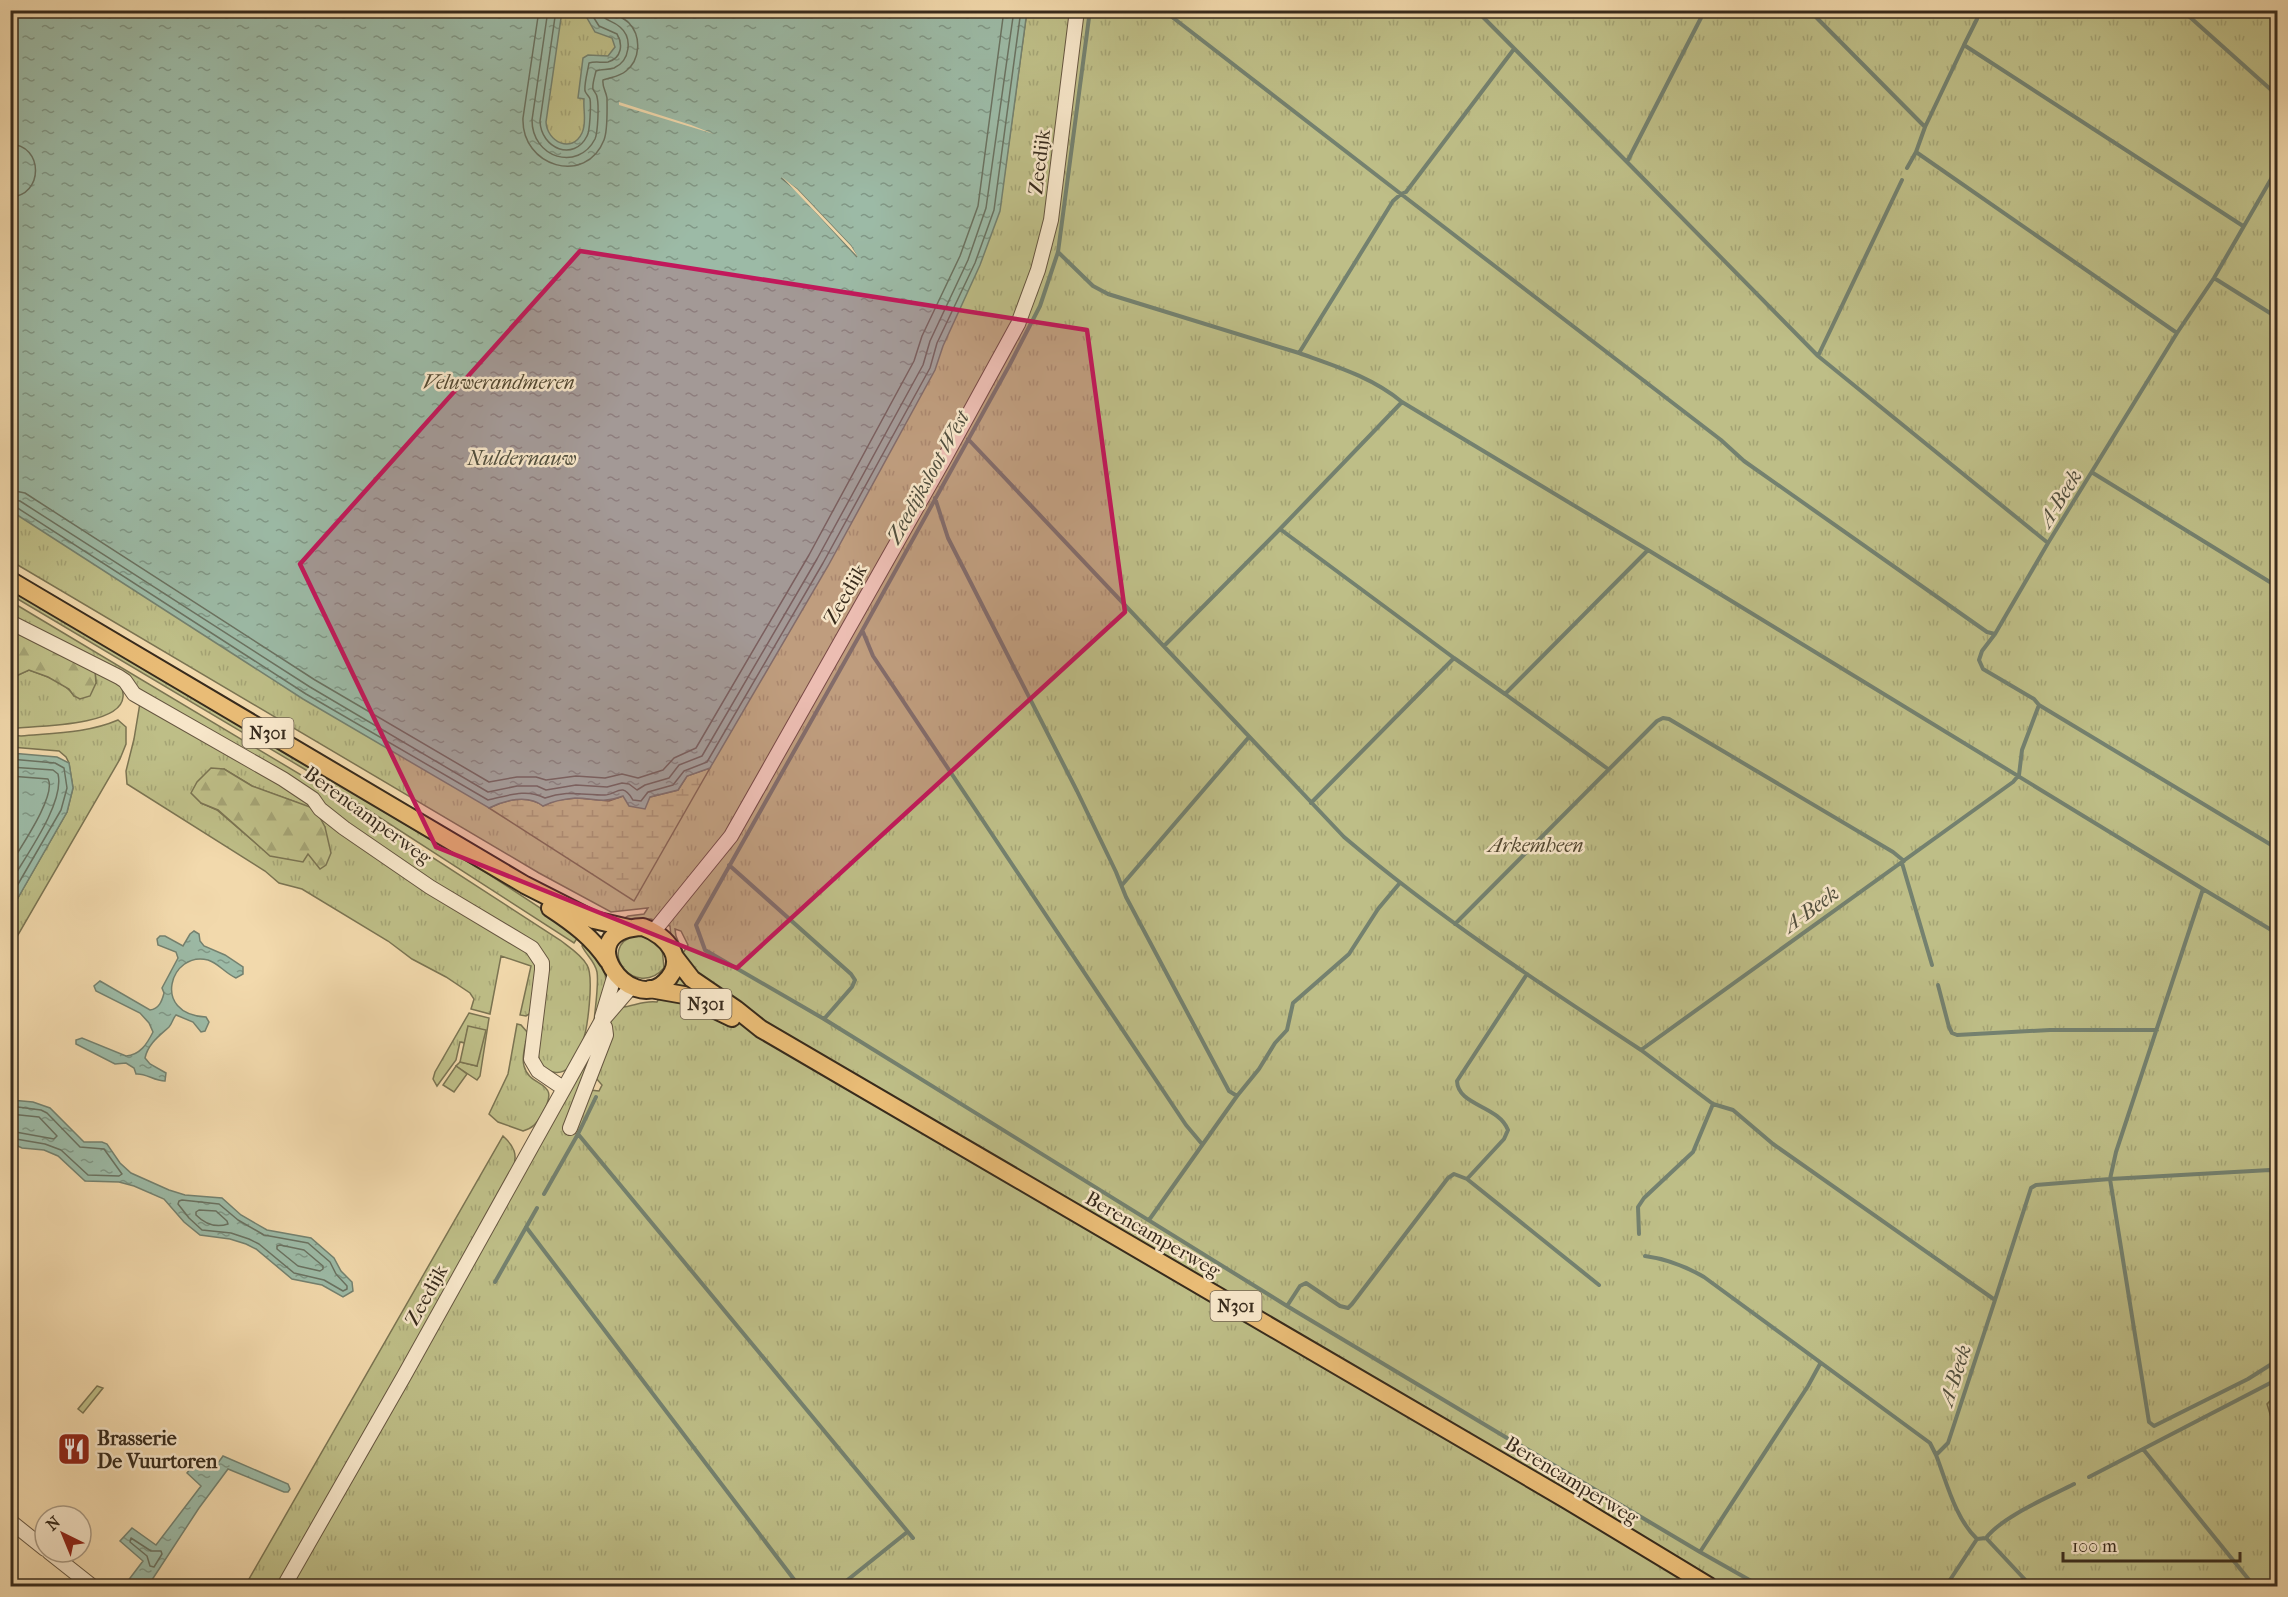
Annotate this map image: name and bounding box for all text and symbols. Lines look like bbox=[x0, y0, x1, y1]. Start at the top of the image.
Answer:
street label: Zeedijk bbox=[1024, 128, 1055, 196]
park label: Veluwerandmeren bbox=[423, 371, 575, 394]
water label: Zeedijksloot West bbox=[881, 405, 975, 549]
water label: Nuldernauw bbox=[466, 446, 577, 470]
water label: A-Beek bbox=[2032, 465, 2087, 533]
street label: Zeedijk bbox=[819, 560, 872, 628]
road number: N301 bbox=[242, 718, 294, 748]
street label: Berencamperweg bbox=[300, 761, 436, 870]
park label: Arkemheen bbox=[1486, 834, 1583, 857]
water label: A-Beek bbox=[1776, 881, 1843, 939]
road number: N301 bbox=[680, 989, 732, 1019]
street label: Berencamperweg bbox=[1081, 1187, 1225, 1283]
street label: Zeedijk bbox=[401, 1260, 453, 1329]
road number: N301 bbox=[1210, 1291, 1262, 1321]
water label: A-Beek bbox=[1933, 1342, 1976, 1411]
place label: Brasserie De Vuurtoren bbox=[97, 1427, 218, 1473]
restaurant icon: Brasserie De Vuurtoren bbox=[56, 1431, 92, 1467]
street label: Berencamperweg bbox=[1501, 1431, 1643, 1530]
north arrow bbox=[33, 1504, 93, 1564]
text: N bbox=[42, 1512, 65, 1534]
scale bar bbox=[2063, 1525, 2240, 1563]
text: 100 m bbox=[2072, 1536, 2117, 1557]

